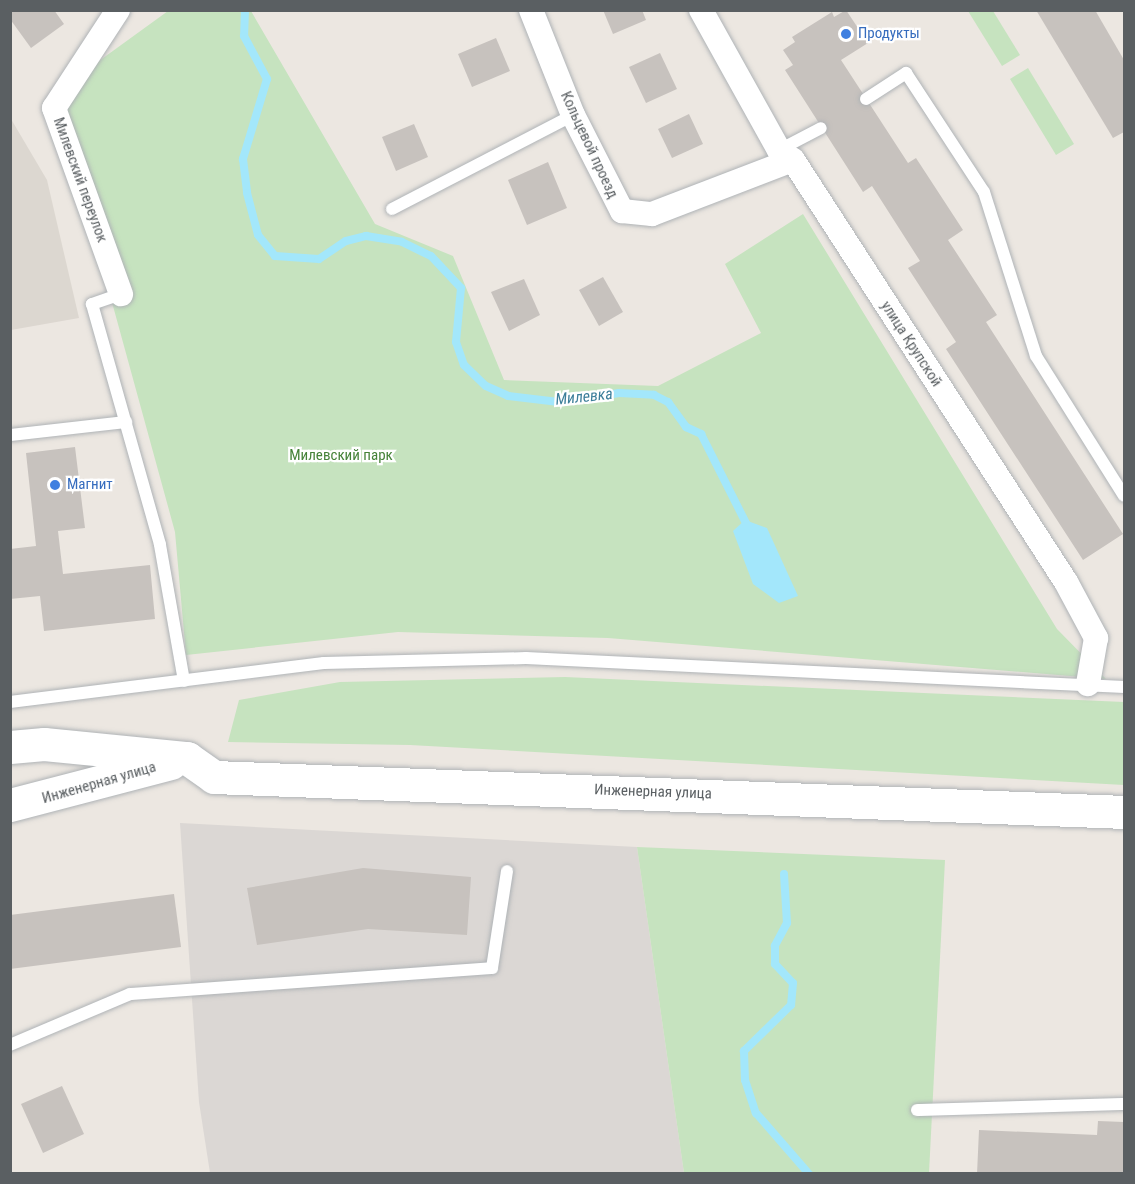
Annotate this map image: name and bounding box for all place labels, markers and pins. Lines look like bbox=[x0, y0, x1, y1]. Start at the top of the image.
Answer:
place label: Продукты bbox=[858, 25, 920, 43]
marker: Продукты bbox=[839, 27, 853, 41]
place label: Магнит bbox=[67, 476, 113, 494]
marker: Магнит bbox=[48, 478, 62, 492]

